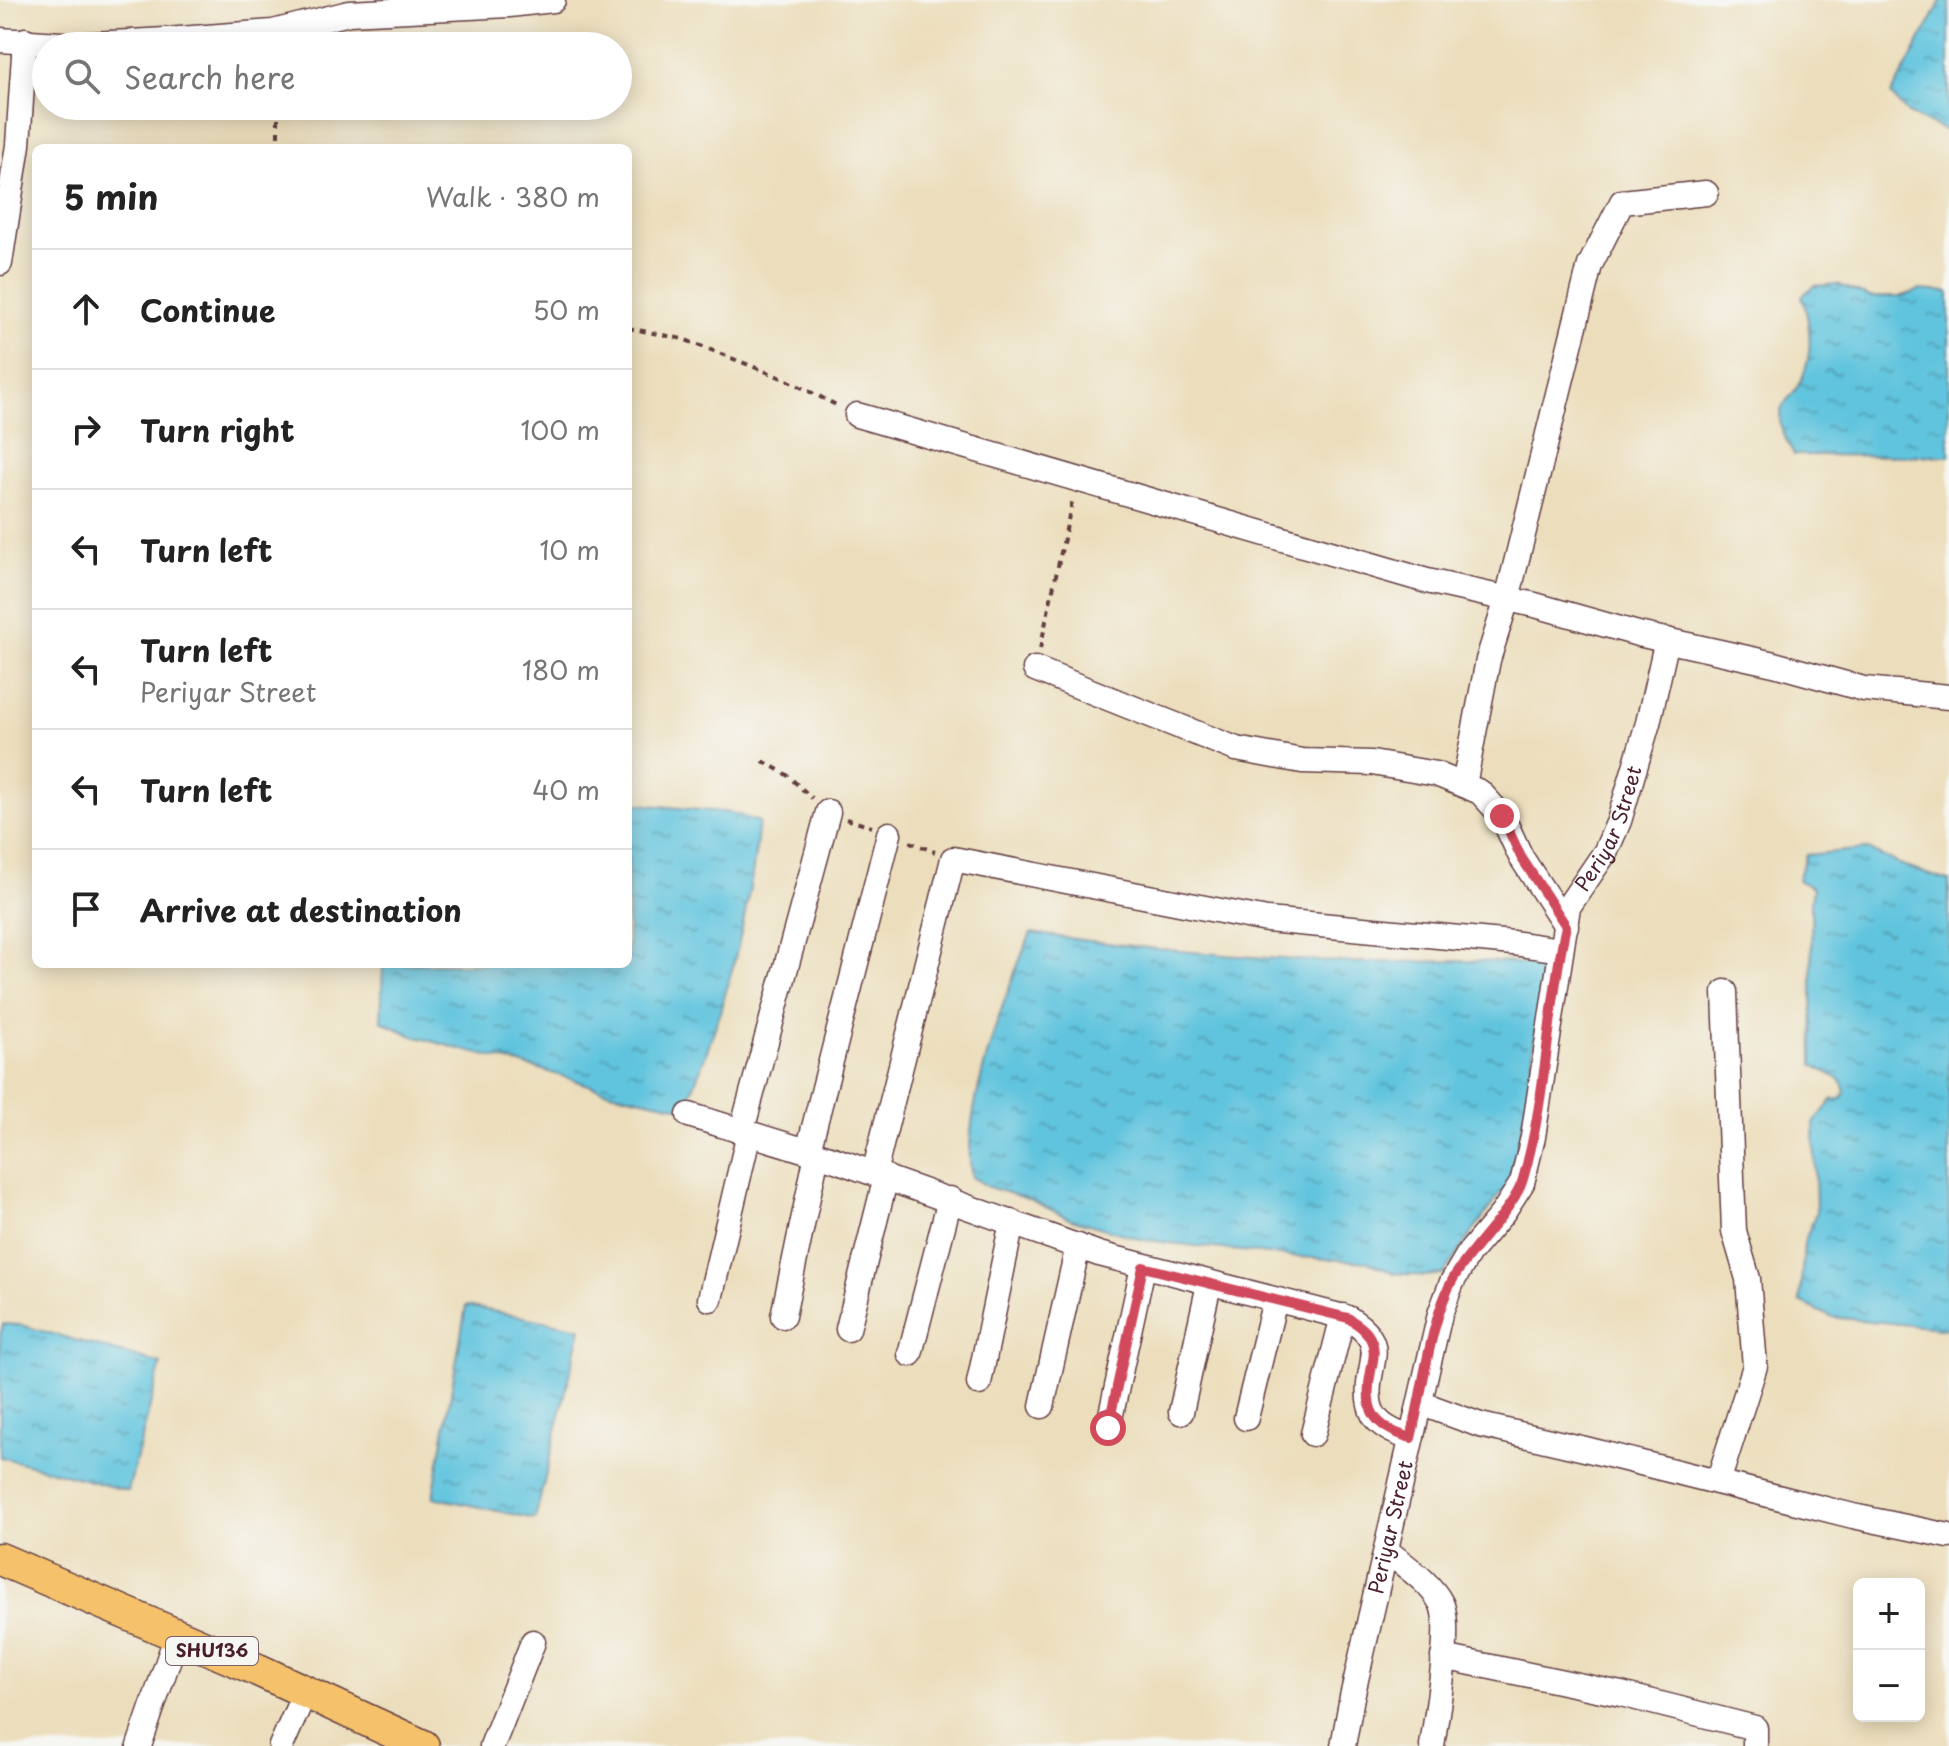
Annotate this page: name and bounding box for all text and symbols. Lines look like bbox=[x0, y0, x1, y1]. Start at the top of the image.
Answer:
search box bbox=[32, 32, 632, 120]
icon: search bbox=[60, 54, 104, 98]
text: Search here bbox=[124, 54, 296, 99]
text: 5 min bbox=[64, 170, 158, 222]
text: Walk · 380 m bbox=[426, 177, 600, 216]
icon: ahead bbox=[64, 287, 108, 331]
text: Continue bbox=[140, 287, 275, 332]
text: 50 m bbox=[533, 290, 600, 329]
icon: right bbox=[64, 407, 108, 451]
text: Turn right bbox=[140, 407, 295, 452]
text: 100 m bbox=[520, 410, 600, 449]
icon: left bbox=[64, 527, 108, 571]
text: Turn left bbox=[140, 527, 272, 572]
text: 10 m bbox=[539, 530, 600, 569]
text: Turn left bbox=[140, 627, 272, 672]
icon: left bbox=[64, 647, 108, 691]
text: 180 m bbox=[522, 650, 600, 689]
text: Periyar Street bbox=[140, 672, 316, 711]
street label: Periyar Street bbox=[1567, 762, 1649, 897]
icon: left bbox=[64, 767, 108, 811]
text: Turn left bbox=[140, 767, 272, 812]
text: 40 m bbox=[532, 770, 600, 809]
route end bbox=[1484, 798, 1520, 834]
icon: arrive bbox=[64, 887, 108, 931]
text: Arrive at destination bbox=[140, 887, 462, 932]
route start bbox=[1090, 1410, 1126, 1446]
street label: Periyar Street bbox=[1360, 1457, 1420, 1597]
map controls bbox=[1853, 1578, 1925, 1722]
button: + bbox=[1853, 1578, 1925, 1650]
road number: SHU136 bbox=[166, 1637, 258, 1665]
button: − bbox=[1853, 1650, 1925, 1722]

